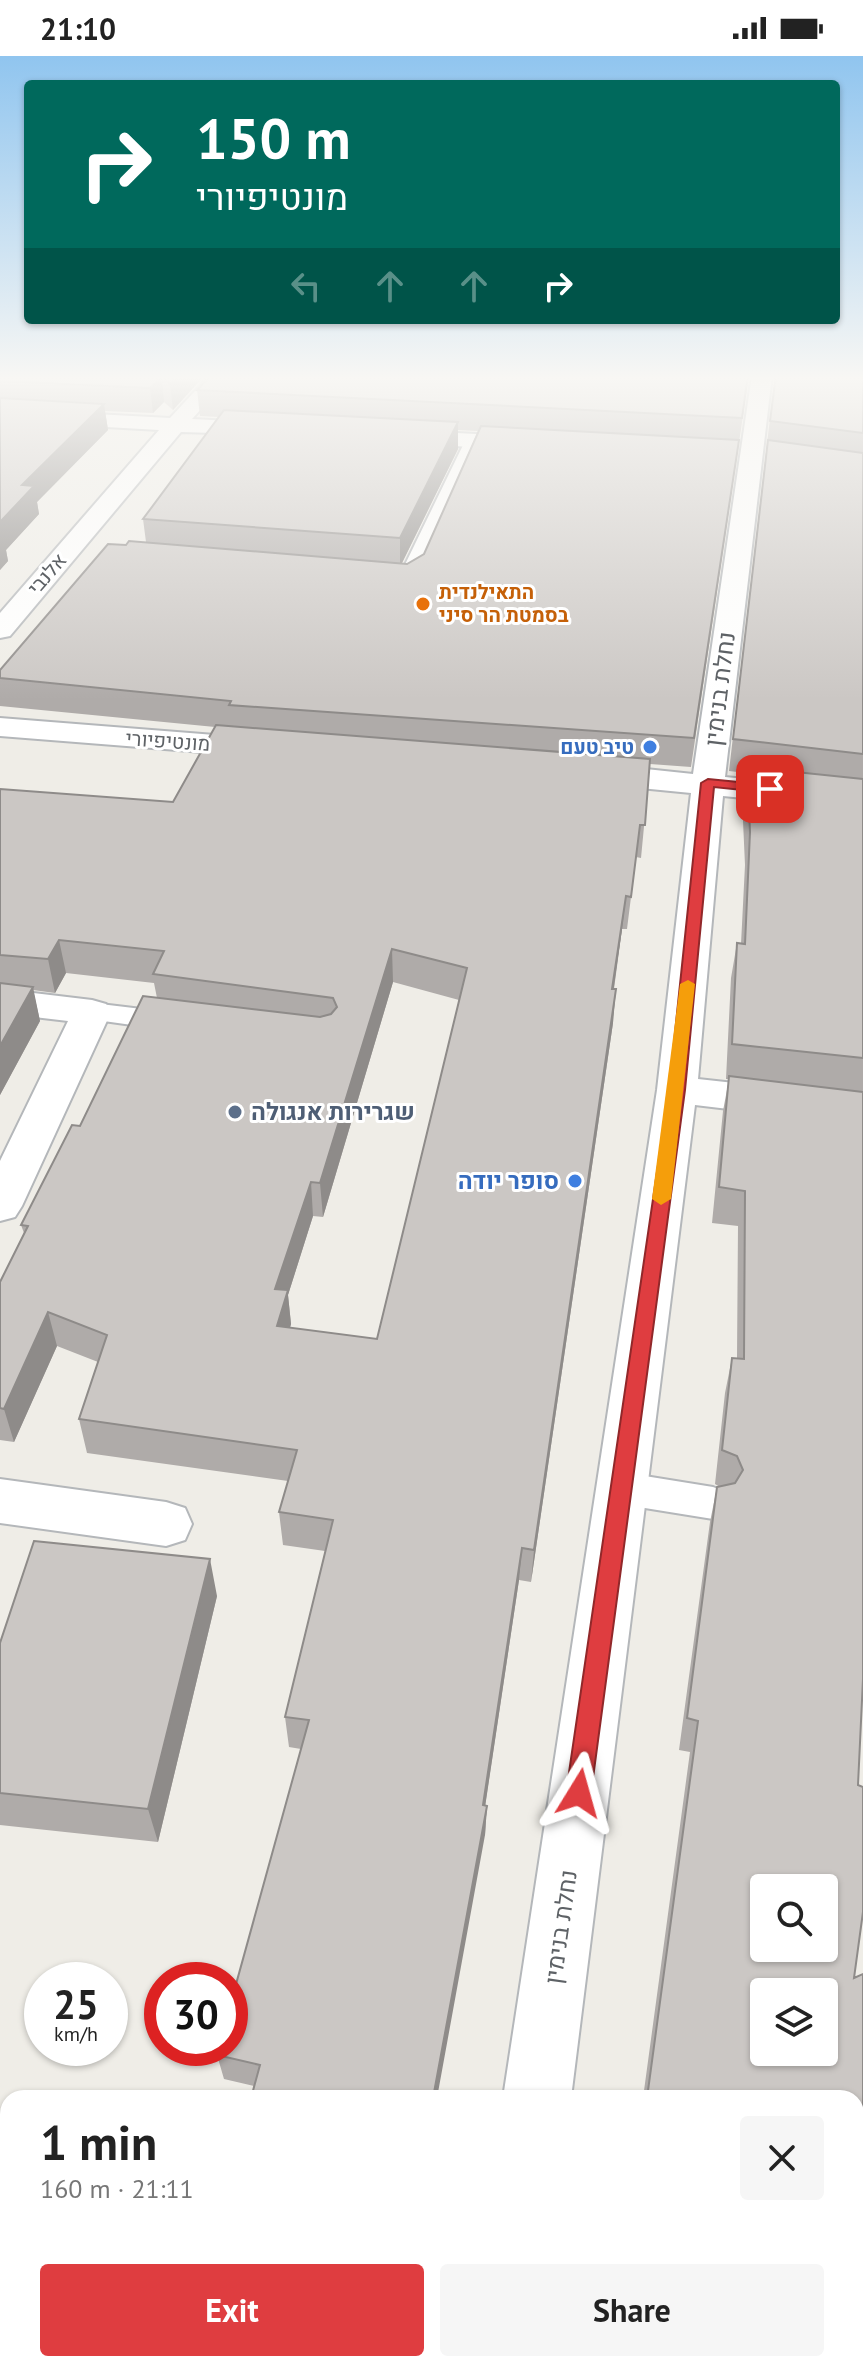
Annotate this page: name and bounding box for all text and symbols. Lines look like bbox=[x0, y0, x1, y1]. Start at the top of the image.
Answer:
text: 21:10 bbox=[40, 9, 116, 48]
text: 150 m bbox=[196, 102, 351, 174]
icon: right bbox=[64, 112, 168, 216]
text: מונטיפיורי bbox=[196, 173, 348, 220]
icon: left bbox=[284, 264, 328, 308]
icon: ahead bbox=[368, 264, 412, 308]
icon: ahead bbox=[452, 264, 496, 308]
icon: right bbox=[536, 264, 580, 308]
street label: אלנבי bbox=[22, 548, 72, 600]
place label: התאילנדית בסמטת הר סיני bbox=[439, 579, 569, 628]
marker: התאילנדית בסמטת הר סיני bbox=[414, 595, 432, 613]
street label: נחלת בנימין bbox=[697, 630, 742, 748]
street label: מונטיפיורי bbox=[125, 725, 211, 757]
place label: טיב טעם bbox=[560, 734, 634, 760]
marker: טיב טעם bbox=[641, 738, 659, 756]
pin bbox=[736, 755, 804, 823]
icon: arrive bbox=[748, 767, 792, 811]
place label: שגרירות אנגולה bbox=[251, 1096, 415, 1127]
marker: שגרירות אנגולה bbox=[226, 1103, 244, 1121]
place label: סופר יודה bbox=[458, 1165, 559, 1196]
marker: סופר יודה bbox=[566, 1172, 584, 1190]
position arrow bbox=[537, 1751, 621, 1835]
street label: נחלת בנימין bbox=[537, 1868, 584, 1986]
map controls bbox=[750, 1874, 838, 2066]
button: search bbox=[750, 1874, 838, 1962]
speed limit sign: 30 bbox=[144, 1962, 248, 2066]
text: 25 bbox=[53, 1978, 99, 2030]
button: layers bbox=[750, 1978, 838, 2066]
text: km/h bbox=[54, 2021, 98, 2047]
text: 1 min bbox=[40, 2111, 157, 2173]
button: close bbox=[740, 2116, 824, 2200]
text: 160 m · 21:11 bbox=[40, 2172, 194, 2205]
button: Exit bbox=[40, 2264, 424, 2356]
button: Share bbox=[440, 2264, 824, 2356]

